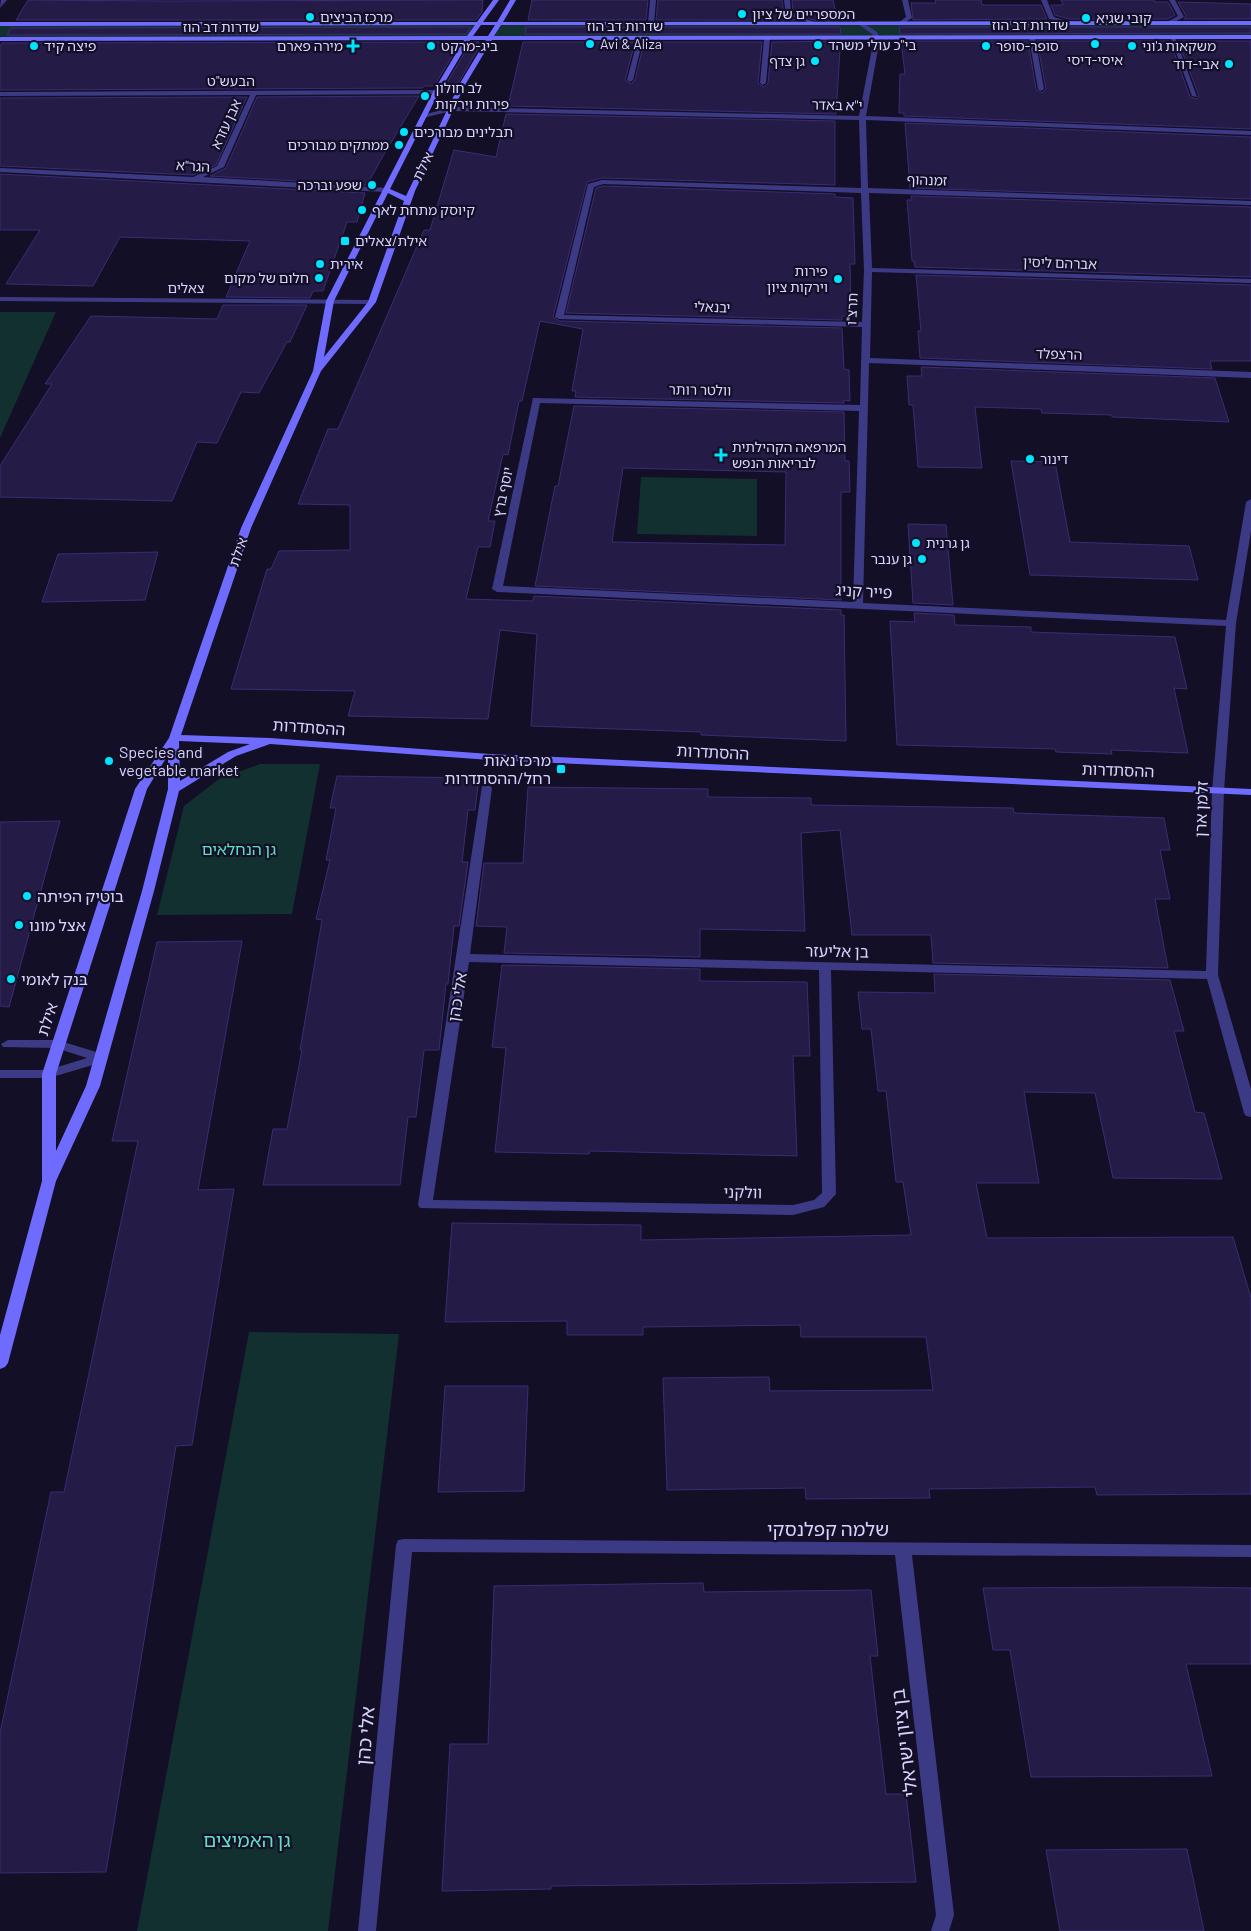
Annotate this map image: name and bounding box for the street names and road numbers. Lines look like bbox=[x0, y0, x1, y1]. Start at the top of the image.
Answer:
street label: שדרות דב הוז bbox=[992, 16, 1068, 33]
street label: שדרות דב הוז bbox=[587, 17, 663, 34]
street label: שדרות דב הוז bbox=[183, 18, 259, 35]
street label: הבעש"ט bbox=[207, 72, 255, 89]
street label: אבן עזרא bbox=[207, 96, 245, 152]
street label: י"א באדר bbox=[812, 96, 863, 113]
street label: אילת bbox=[408, 149, 437, 183]
street label: הגר"א bbox=[176, 156, 210, 175]
street label: זמנהוף bbox=[906, 170, 948, 189]
street label: אברהם ליסין bbox=[1023, 253, 1097, 272]
street label: צאלים bbox=[168, 279, 205, 296]
street label: תרצ"ו bbox=[842, 292, 861, 326]
street label: יבנאלי bbox=[693, 297, 731, 316]
street label: הרצפלד bbox=[1035, 344, 1083, 363]
street label: וולטר רותר bbox=[668, 380, 732, 399]
street label: יוסף ברץ bbox=[489, 465, 516, 518]
street label: אילת bbox=[225, 535, 250, 569]
street label: פייר קניג bbox=[835, 580, 893, 601]
street label: ההסתדרות bbox=[272, 714, 346, 739]
street label: ההסתדרות bbox=[676, 740, 750, 763]
street label: ההסתדרות bbox=[1081, 759, 1155, 780]
street label: זלמן ארן bbox=[1190, 780, 1211, 838]
street label: בן אליעזר bbox=[805, 940, 869, 961]
street label: אלי כהן bbox=[443, 971, 470, 1023]
street label: אילת bbox=[32, 1000, 61, 1038]
street label: וולקני bbox=[724, 1182, 762, 1201]
street label: שלמה קפלנסקי bbox=[767, 1517, 889, 1540]
street label: בן ציון ישראלי bbox=[885, 1687, 922, 1799]
street label: אלי כהן bbox=[350, 1705, 379, 1766]

